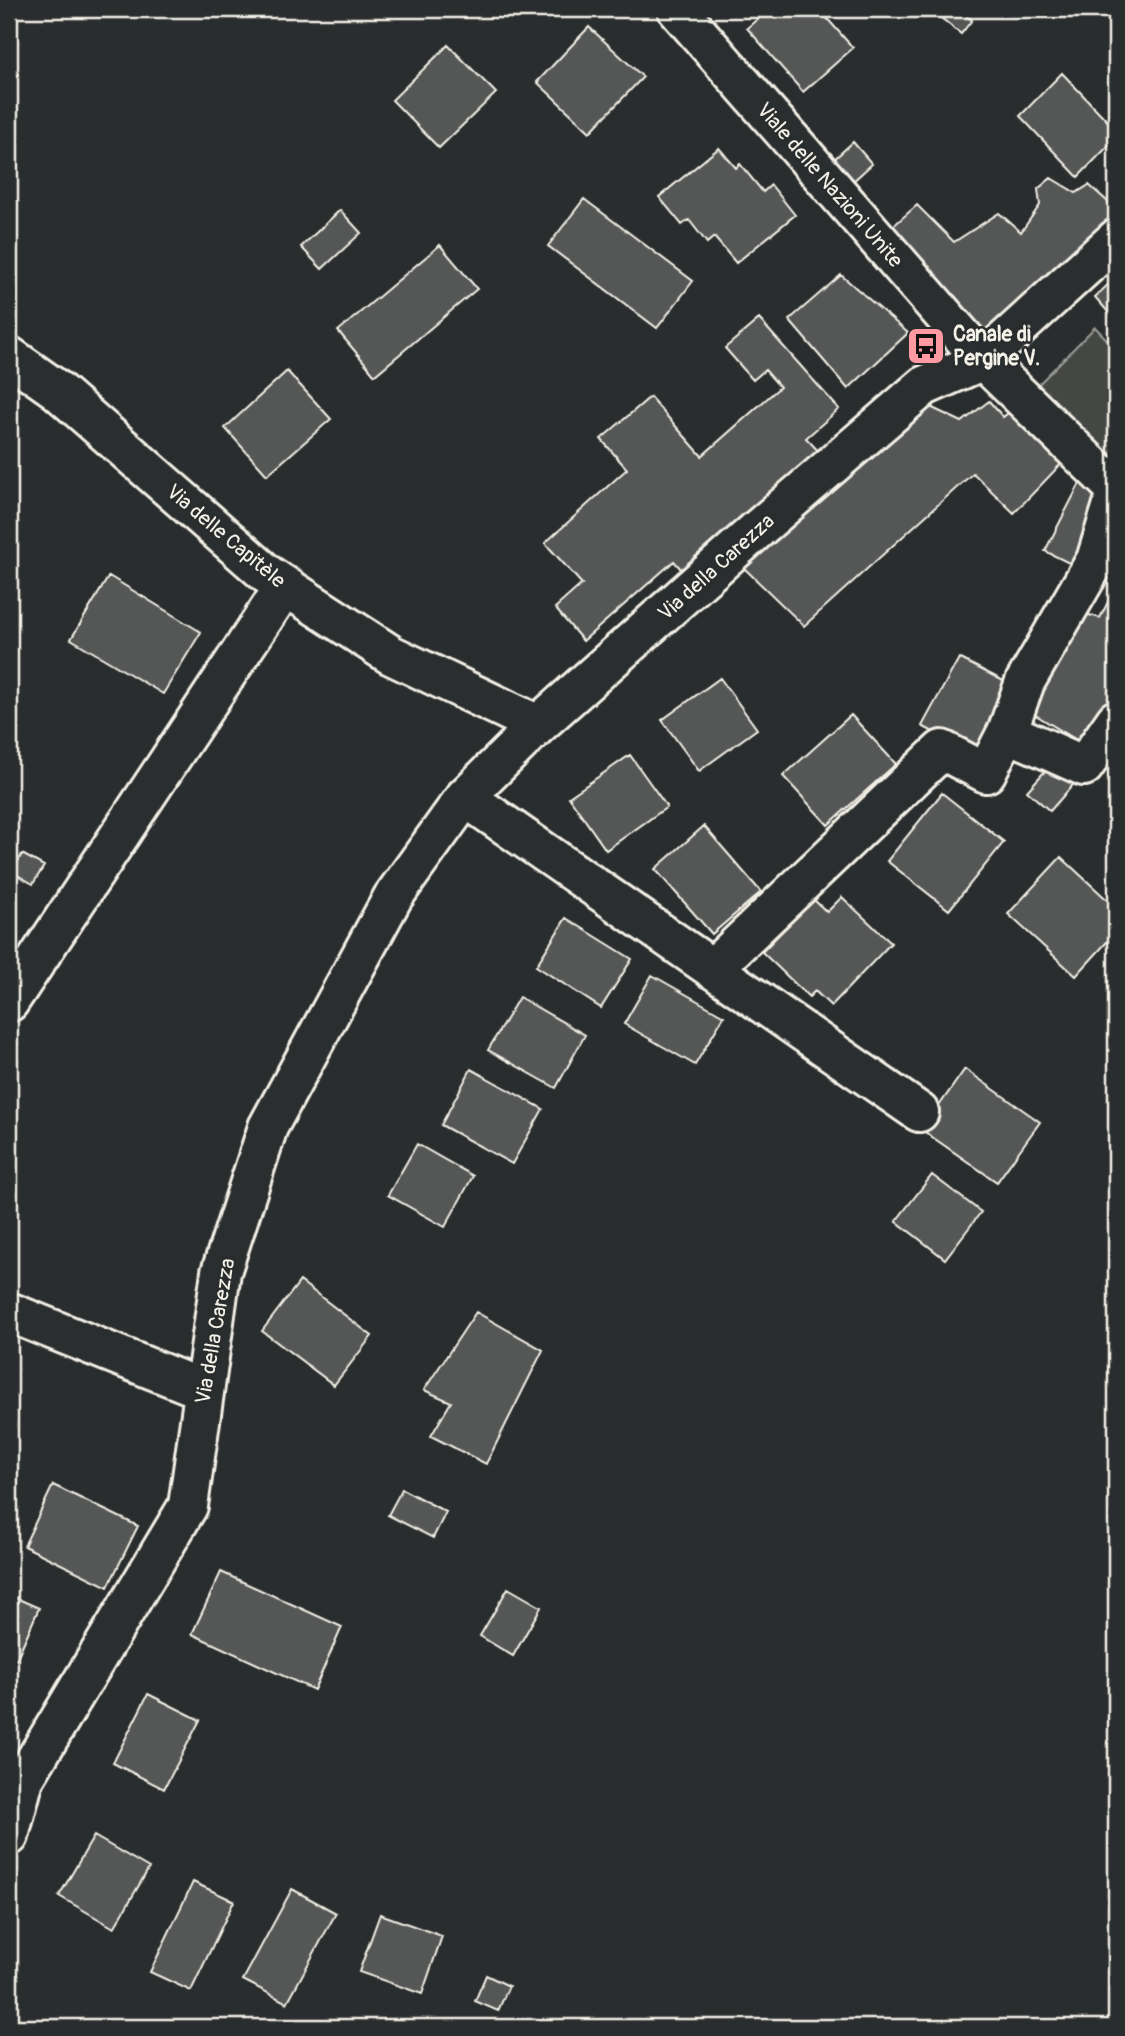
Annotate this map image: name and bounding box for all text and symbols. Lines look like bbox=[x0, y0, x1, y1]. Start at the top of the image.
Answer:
street label: Viale delle Nazioni Unite bbox=[751, 97, 909, 274]
place label: Canale di Pergine V. bbox=[953, 321, 1040, 372]
bus stop icon: Canale di Pergine V. bbox=[905, 325, 947, 367]
street label: Via delle Capitèle bbox=[160, 479, 291, 595]
street label: Via della Carezza bbox=[652, 508, 780, 627]
street label: Via della Carezza bbox=[189, 1256, 242, 1406]

